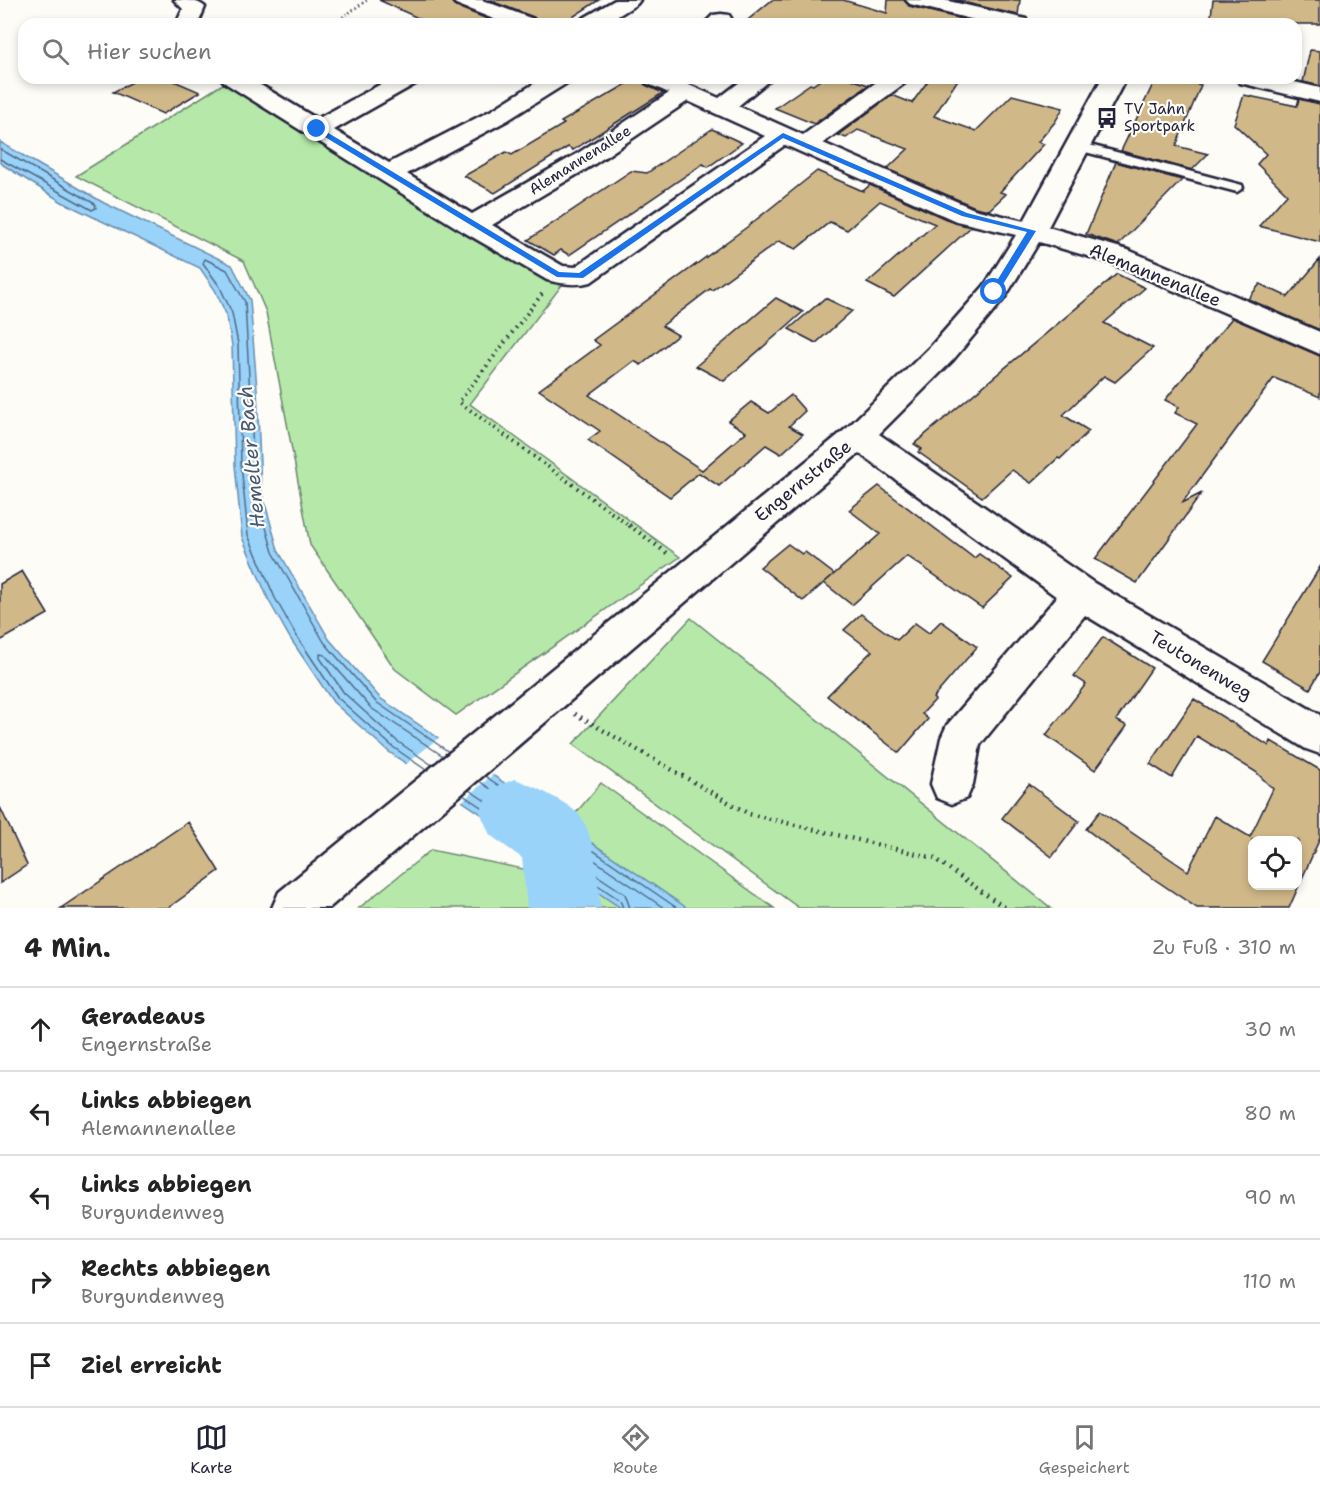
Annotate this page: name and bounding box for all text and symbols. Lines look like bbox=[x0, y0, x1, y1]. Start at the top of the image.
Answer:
search box bbox=[18, 18, 1302, 84]
icon: search bbox=[39, 35, 72, 68]
text: Hier suchen bbox=[87, 37, 212, 66]
place label: TV Jahn Sportpark bbox=[1124, 99, 1195, 136]
bus stop icon: TV Jahn Sportpark bbox=[1095, 106, 1119, 130]
route end bbox=[303, 115, 329, 141]
street label: Alemannenallee bbox=[525, 121, 635, 199]
street label: Alemannenallee bbox=[1086, 238, 1224, 312]
route start bbox=[980, 278, 1006, 304]
water label: Hemelter Bach bbox=[232, 385, 270, 529]
street label: Engernstraße bbox=[750, 435, 856, 527]
street label: Teutonenweg bbox=[1145, 625, 1257, 705]
map controls bbox=[1248, 836, 1302, 890]
button: locate bbox=[1248, 836, 1302, 890]
text: 4 Min. bbox=[24, 930, 111, 965]
text: Zu Fuß · 310 m bbox=[1153, 934, 1296, 960]
text: Geradeaus bbox=[81, 1002, 205, 1031]
icon: ahead bbox=[24, 1013, 57, 1046]
text: 30 m bbox=[1244, 1016, 1296, 1042]
text: Engernstraße bbox=[81, 1031, 212, 1057]
text: Links abbiegen bbox=[81, 1086, 252, 1115]
icon: left bbox=[24, 1097, 57, 1130]
text: 80 m bbox=[1244, 1100, 1296, 1126]
text: Alemannenallee bbox=[81, 1115, 236, 1141]
text: Links abbiegen bbox=[81, 1170, 252, 1199]
icon: left bbox=[24, 1181, 57, 1214]
text: 90 m bbox=[1244, 1184, 1296, 1210]
text: Burgundenweg bbox=[81, 1199, 225, 1225]
text: Rechts abbiegen bbox=[81, 1254, 270, 1283]
icon: right bbox=[24, 1265, 57, 1298]
text: 110 m bbox=[1242, 1268, 1296, 1294]
text: Burgundenweg bbox=[81, 1283, 225, 1309]
icon: arrive bbox=[24, 1349, 57, 1382]
text: Ziel erreicht bbox=[81, 1351, 222, 1380]
tab: Karte bbox=[190, 1421, 233, 1478]
tab: Route bbox=[613, 1421, 658, 1478]
tab: Gespeichert bbox=[1039, 1421, 1130, 1478]

